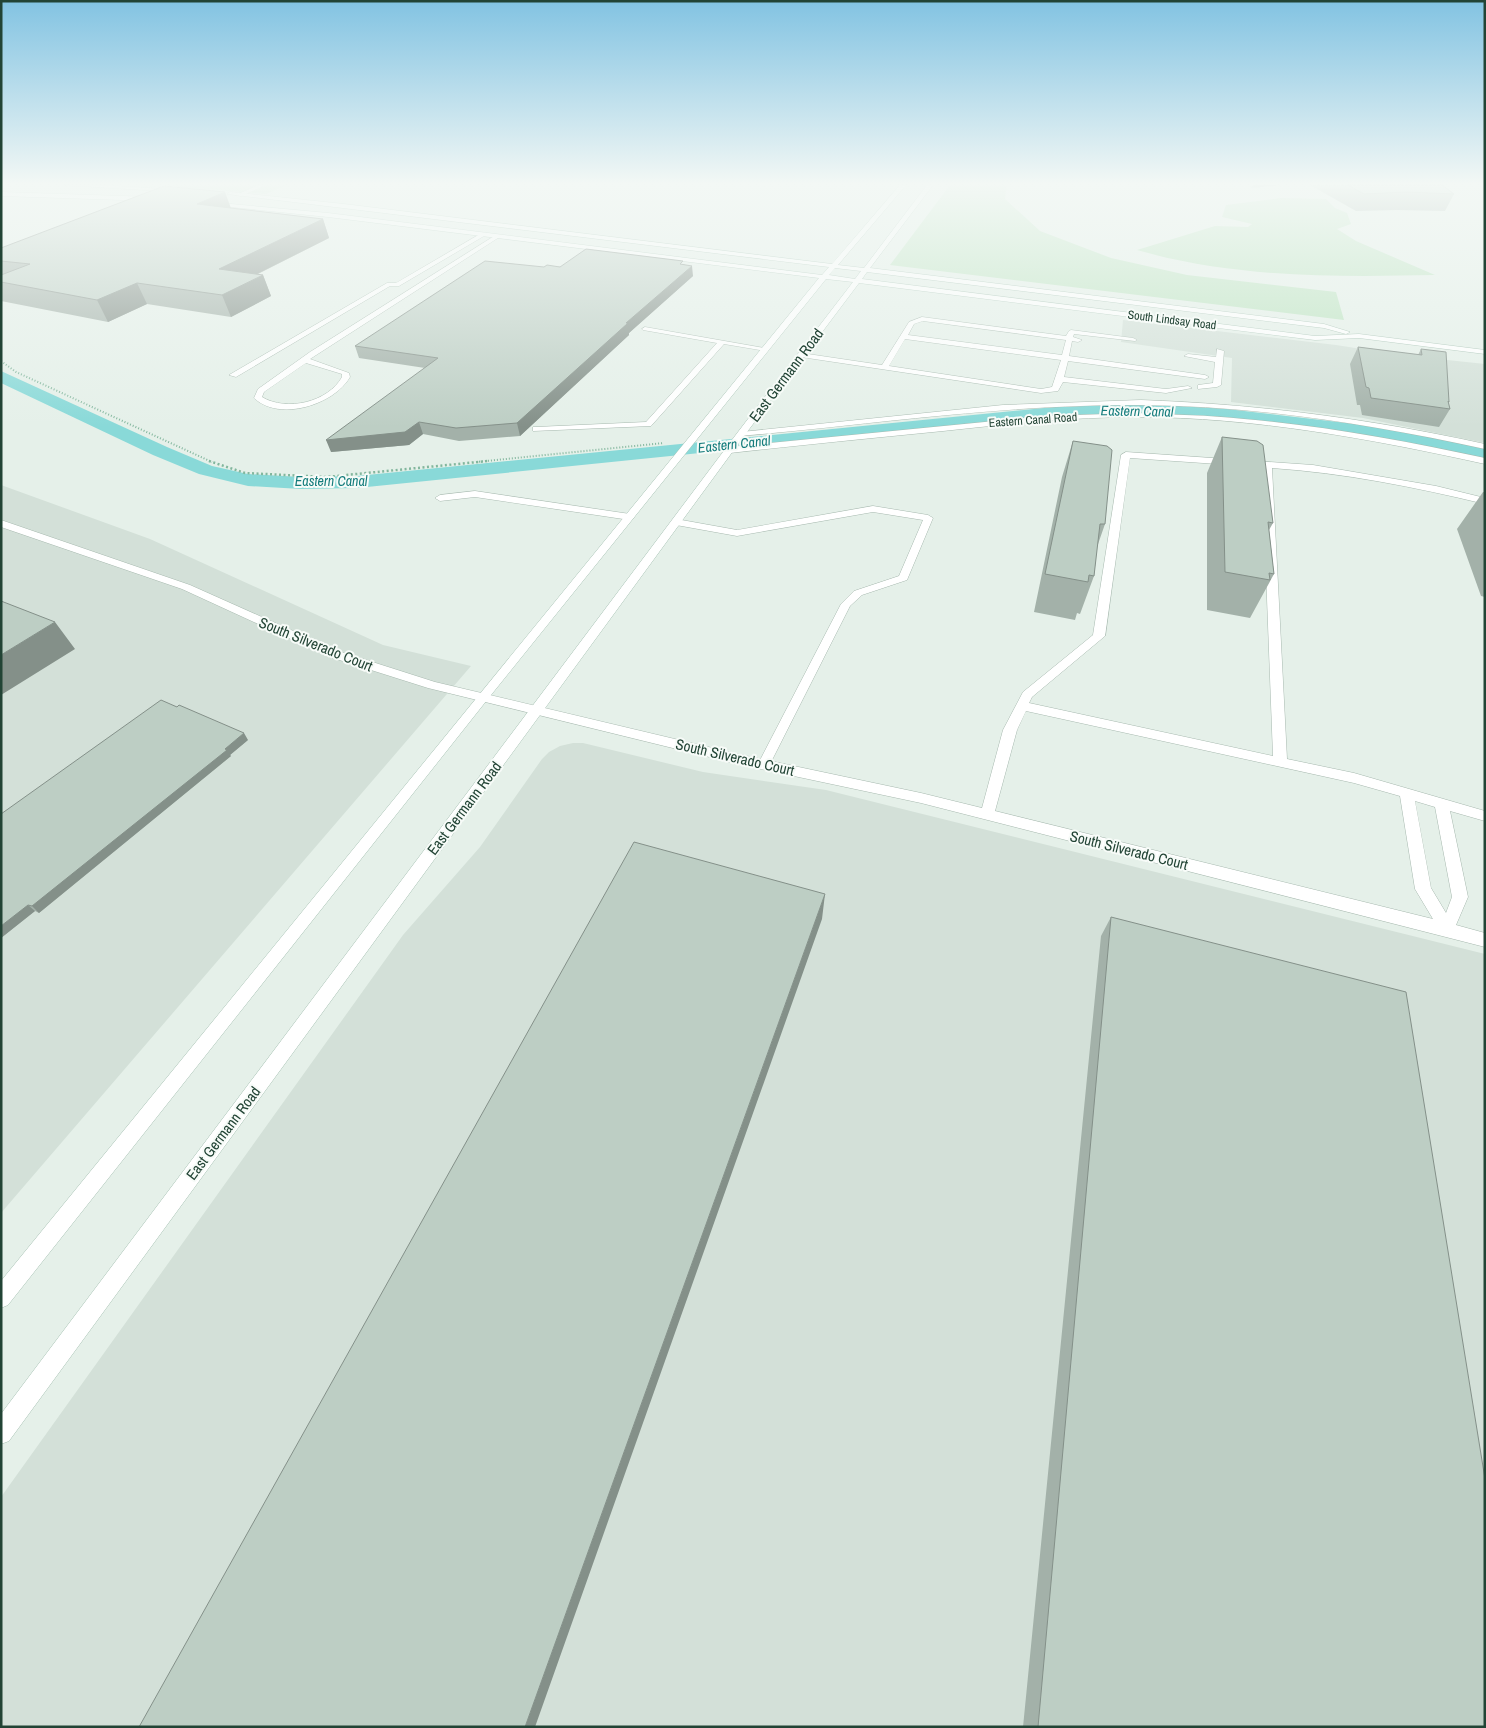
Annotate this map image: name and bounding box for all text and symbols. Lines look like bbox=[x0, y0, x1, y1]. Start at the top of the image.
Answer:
street label: South Lindsay Road bbox=[1127, 307, 1217, 333]
street label: East Germann Road bbox=[744, 324, 828, 426]
water label: Eastern Canal bbox=[1100, 401, 1174, 421]
street label: Eastern Canal Road bbox=[988, 409, 1078, 431]
water label: Eastern Canal bbox=[697, 431, 772, 457]
water label: Eastern Canal bbox=[295, 472, 368, 490]
street label: South Silverado Court bbox=[256, 612, 377, 677]
street label: South Silverado Court bbox=[674, 733, 797, 781]
street label: East Germann Road bbox=[422, 757, 506, 859]
street label: South Silverado Court bbox=[1068, 825, 1191, 875]
street label: East Germann Road bbox=[181, 1082, 265, 1184]

